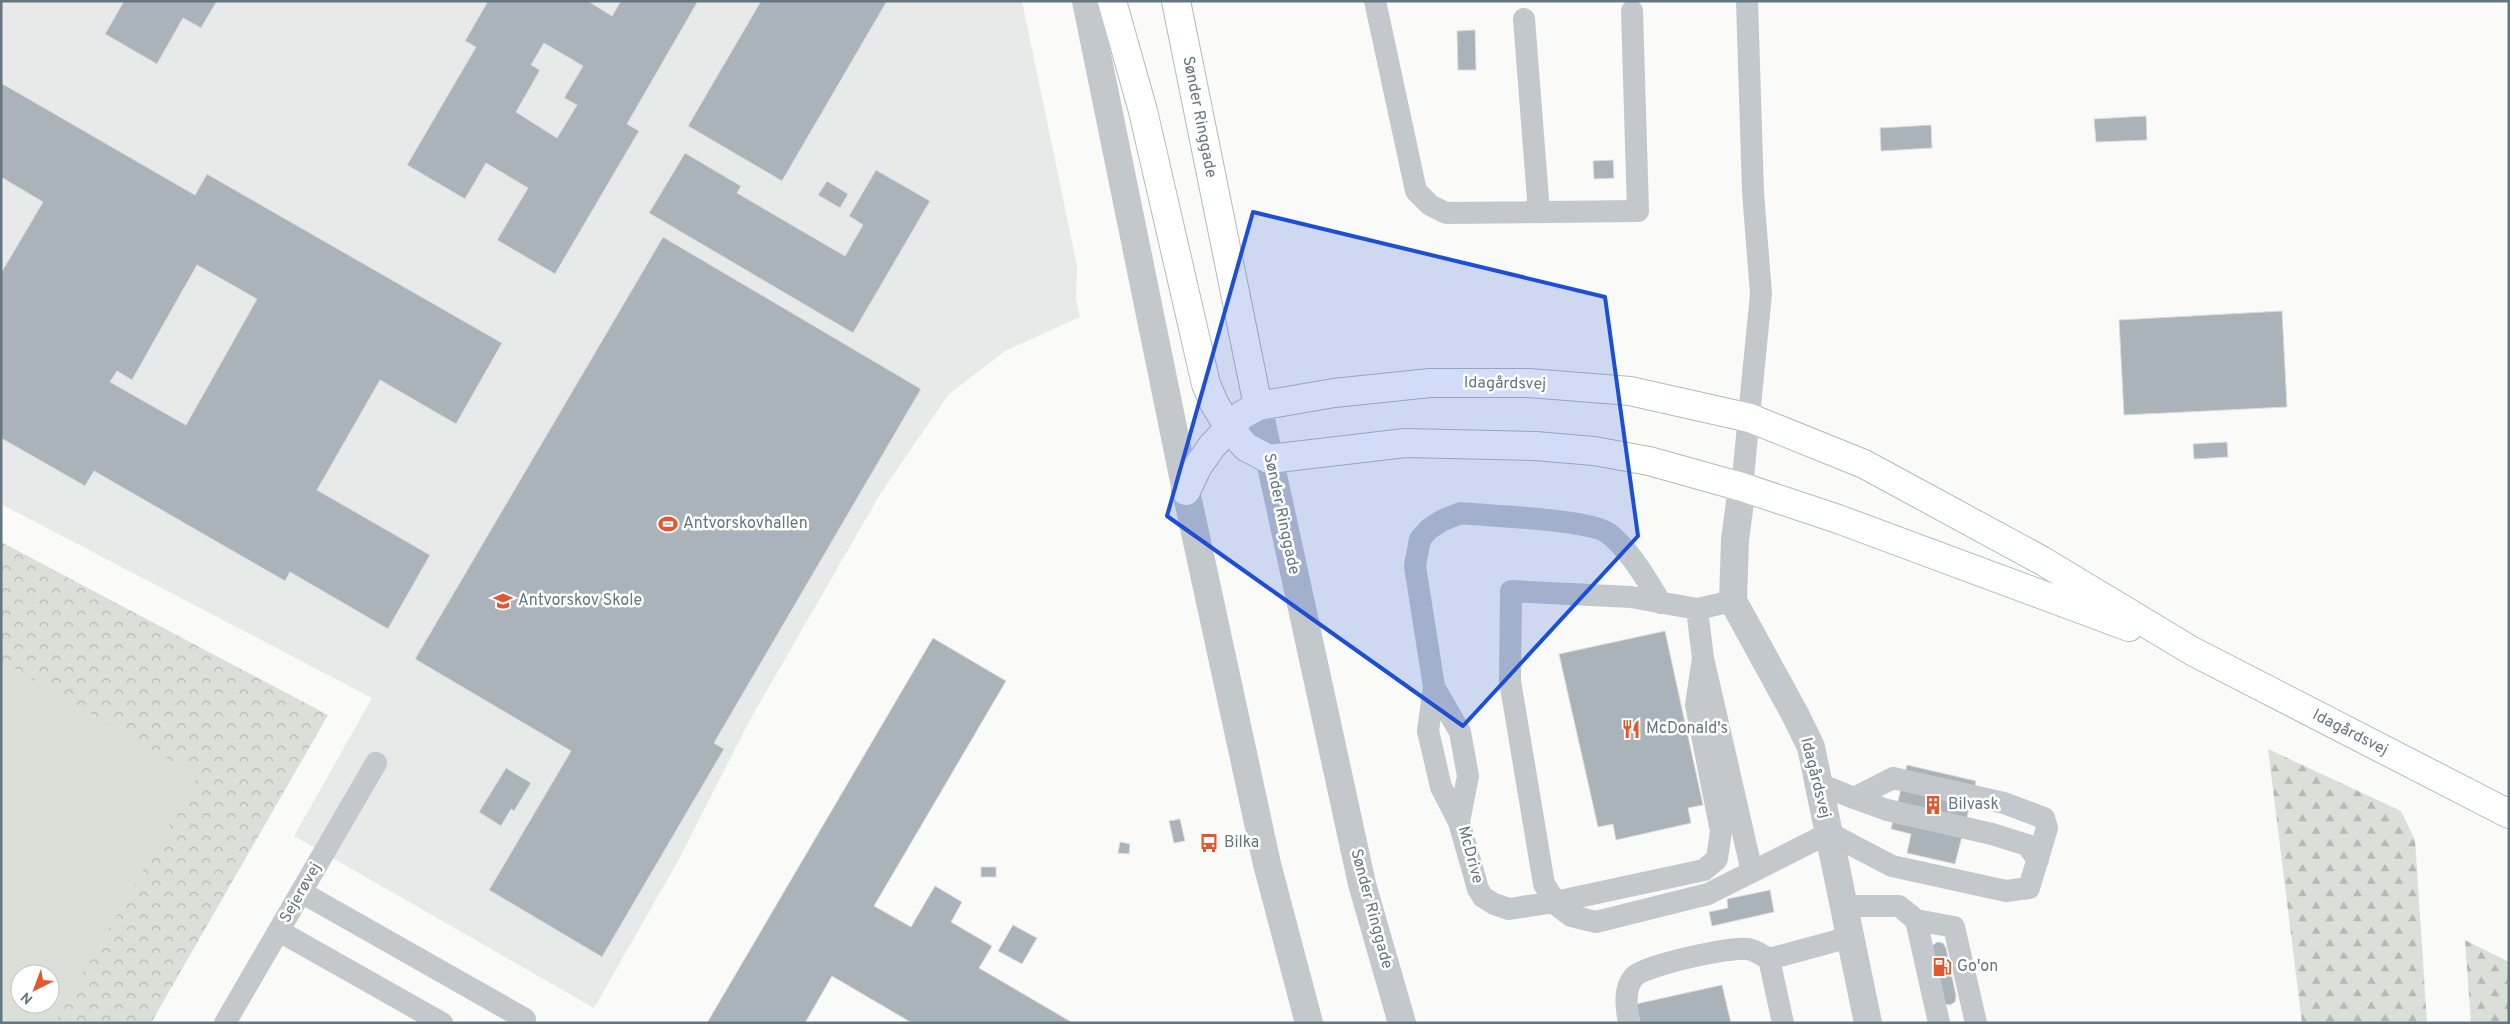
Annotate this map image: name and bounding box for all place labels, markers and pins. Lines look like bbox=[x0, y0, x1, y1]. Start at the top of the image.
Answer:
sports icon: Antvorskovhallen bbox=[657, 513, 679, 535]
place label: Antvorskovhallen bbox=[683, 514, 808, 534]
school or university icon: Antvorskov Skole bbox=[492, 590, 514, 612]
place label: Antvorskov Skole bbox=[518, 591, 642, 611]
restaurant icon: McDonald's bbox=[1620, 718, 1642, 740]
place label: McDonald's bbox=[1646, 719, 1728, 739]
building icon: Bilvask bbox=[1922, 794, 1944, 816]
place label: Bilvask bbox=[1948, 795, 1999, 815]
bus stop icon: Bilka bbox=[1198, 832, 1220, 854]
place label: Bilka bbox=[1224, 833, 1259, 853]
fuel station icon: Go'on bbox=[1931, 956, 1953, 978]
place label: Go'on bbox=[1957, 957, 1998, 977]

